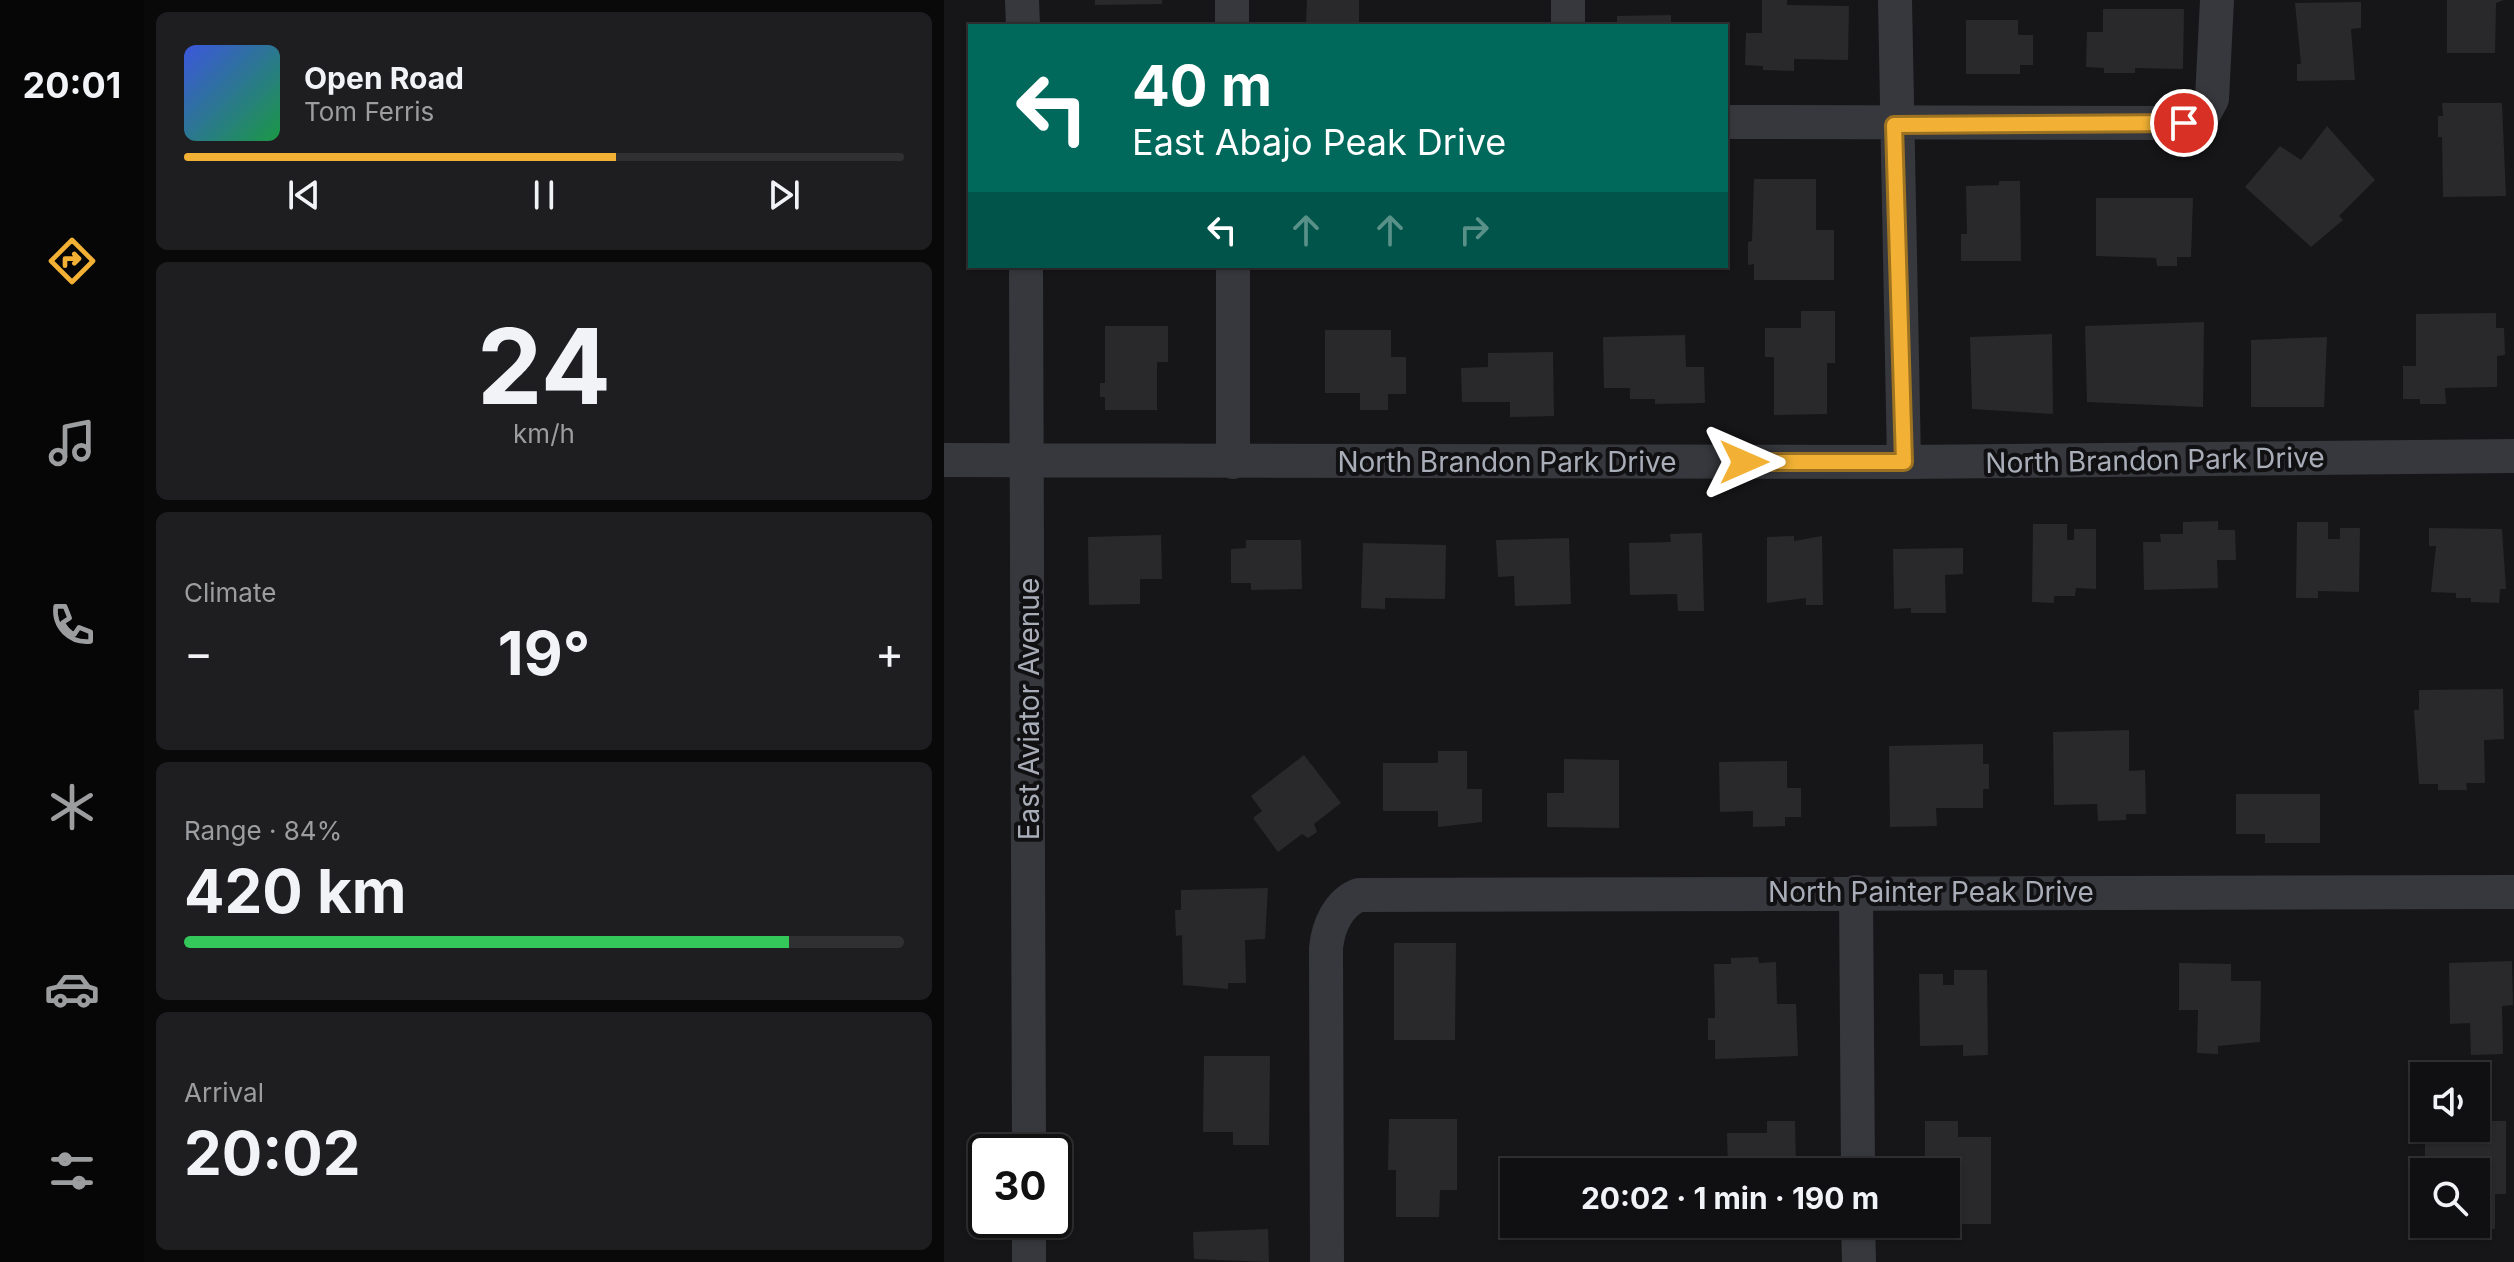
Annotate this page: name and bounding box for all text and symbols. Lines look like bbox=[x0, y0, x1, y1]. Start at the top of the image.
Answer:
text: 40 m bbox=[1132, 52, 1272, 120]
icon: left bbox=[1000, 56, 1104, 160]
text: Open Road bbox=[304, 60, 464, 96]
text: 20:01 bbox=[23, 63, 121, 107]
pin bbox=[2150, 89, 2218, 157]
text: Tom Ferris bbox=[304, 96, 434, 127]
icon: arrive bbox=[2162, 101, 2206, 145]
text: East Abajo Peak Drive bbox=[1132, 120, 1506, 164]
icon: previous bbox=[282, 173, 326, 217]
icon: pause bbox=[522, 173, 566, 217]
icon: next bbox=[762, 173, 806, 217]
icon: left bbox=[1200, 208, 1244, 252]
icon: ahead bbox=[1284, 208, 1328, 252]
icon: ahead bbox=[1368, 208, 1412, 252]
icon: right bbox=[1452, 208, 1496, 252]
icon: directions bbox=[44, 233, 100, 289]
text: 24 bbox=[477, 303, 611, 429]
icon: music bbox=[44, 415, 100, 471]
text: km/h bbox=[513, 418, 575, 449]
position arrow bbox=[1702, 420, 1786, 504]
street label: North Brandon Park Drive bbox=[1985, 440, 2325, 480]
street label: North Brandon Park Drive bbox=[1337, 445, 1677, 479]
text: Climate bbox=[184, 577, 276, 608]
street label: East Aviator Avenue bbox=[1012, 578, 1046, 840]
icon: phone bbox=[44, 597, 100, 653]
text: 19° bbox=[498, 617, 590, 689]
text: − bbox=[184, 626, 213, 680]
text: + bbox=[875, 626, 904, 680]
icon: climate bbox=[44, 779, 100, 835]
text: Range · 84% bbox=[184, 815, 342, 846]
text: 420 km bbox=[184, 855, 407, 927]
street label: North Painter Peak Drive bbox=[1768, 875, 2094, 909]
icon: car bbox=[44, 961, 100, 1017]
map controls bbox=[2410, 1062, 2490, 1238]
button: sound bbox=[2410, 1062, 2490, 1142]
text: Arrival bbox=[184, 1077, 264, 1108]
text: 20:02 bbox=[184, 1117, 361, 1189]
speed limit sign: 30 bbox=[968, 1134, 1072, 1238]
icon: filters bbox=[44, 1143, 100, 1199]
button: search bbox=[2410, 1158, 2490, 1238]
text: 20:02 · 1 min · 190 m bbox=[1581, 1180, 1879, 1216]

